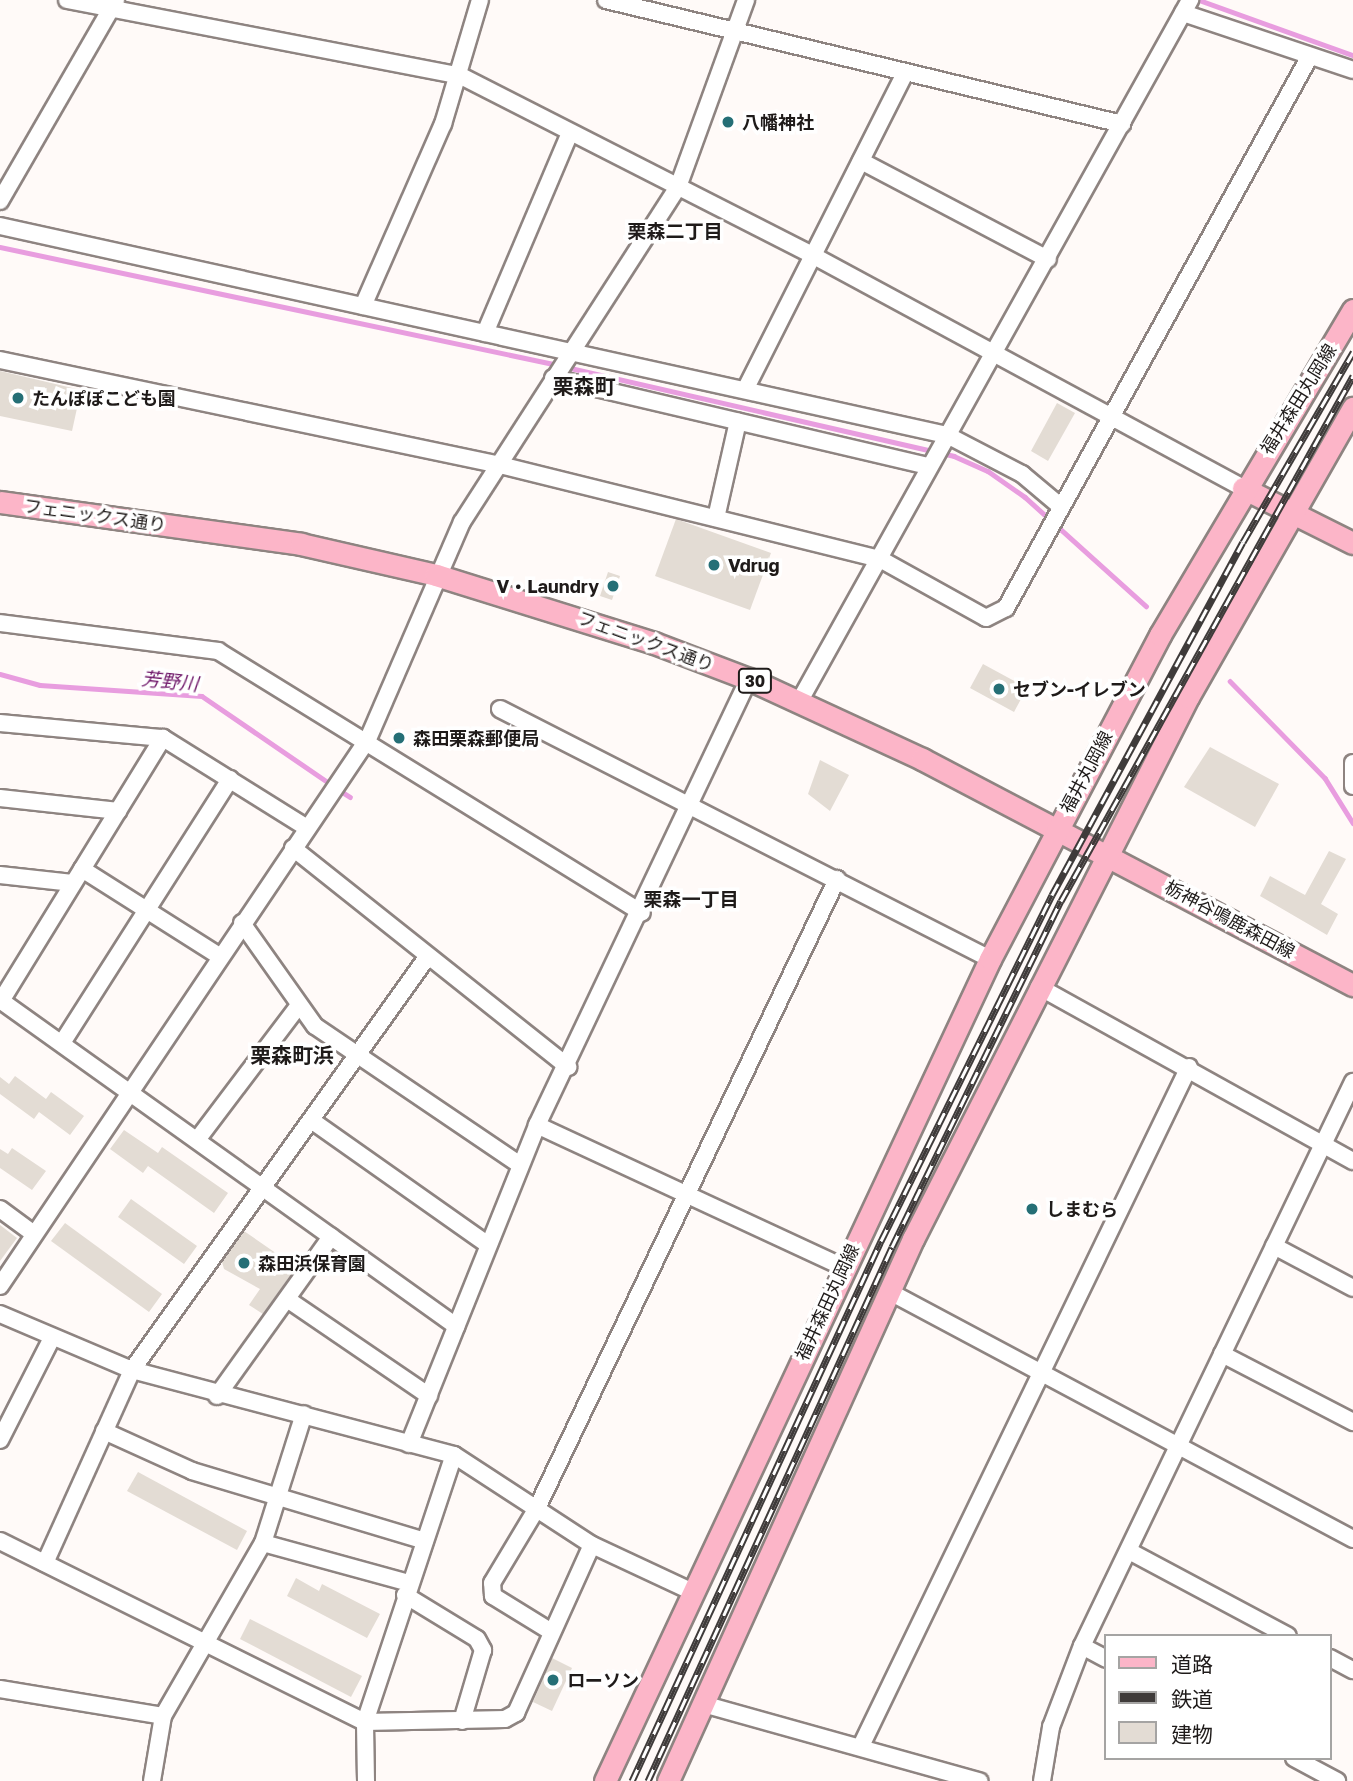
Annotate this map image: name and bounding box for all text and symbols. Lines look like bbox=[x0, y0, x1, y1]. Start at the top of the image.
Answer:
place label: 八幡神社 bbox=[742, 111, 814, 133]
marker: 八幡神社 bbox=[720, 114, 736, 130]
district label: 栗森二丁目 bbox=[628, 220, 722, 242]
street label: 福井森田丸岡線 bbox=[1255, 340, 1341, 458]
district label: 栗森町 bbox=[553, 373, 615, 399]
place label: たんぽぽこども園 bbox=[32, 387, 176, 409]
marker: たんぽぽこども園 bbox=[10, 390, 26, 406]
street label: フェニックス通り bbox=[22, 494, 168, 536]
place label: Vdrug bbox=[728, 554, 780, 576]
marker: Vdrug bbox=[706, 557, 722, 573]
place label: V・Laundry bbox=[496, 575, 599, 597]
marker: V・Laundry bbox=[605, 578, 621, 594]
street label: フェニックス通り bbox=[575, 606, 717, 676]
water label: 芳野川 bbox=[140, 667, 200, 695]
road number: 30 bbox=[738, 668, 772, 694]
place label: セブン-イレブン bbox=[1013, 678, 1146, 700]
marker: セブン-イレブン bbox=[991, 681, 1007, 697]
place label: 森田栗森郵便局 bbox=[413, 727, 539, 749]
street label: 福井丸岡線 bbox=[1055, 727, 1117, 817]
marker: 森田栗森郵便局 bbox=[391, 730, 407, 746]
street label: 栃神谷鳴鹿森田線 bbox=[1161, 876, 1299, 962]
district label: 栗森一丁目 bbox=[644, 888, 738, 910]
district label: 栗森町浜 bbox=[250, 1042, 334, 1068]
place label: しまむら bbox=[1046, 1198, 1118, 1220]
marker: しまむら bbox=[1024, 1201, 1040, 1217]
street label: 福井森田丸岡線 bbox=[791, 1240, 863, 1364]
place label: 森田浜保育園 bbox=[258, 1252, 366, 1274]
marker: 森田浜保育園 bbox=[236, 1255, 252, 1271]
legend bbox=[1104, 1634, 1332, 1760]
text: 道路 bbox=[1171, 1651, 1213, 1677]
place label: ローソン bbox=[567, 1669, 639, 1691]
marker: ローソン bbox=[545, 1672, 561, 1688]
text: 鉄道 bbox=[1171, 1686, 1213, 1712]
text: 建物 bbox=[1171, 1721, 1213, 1747]

